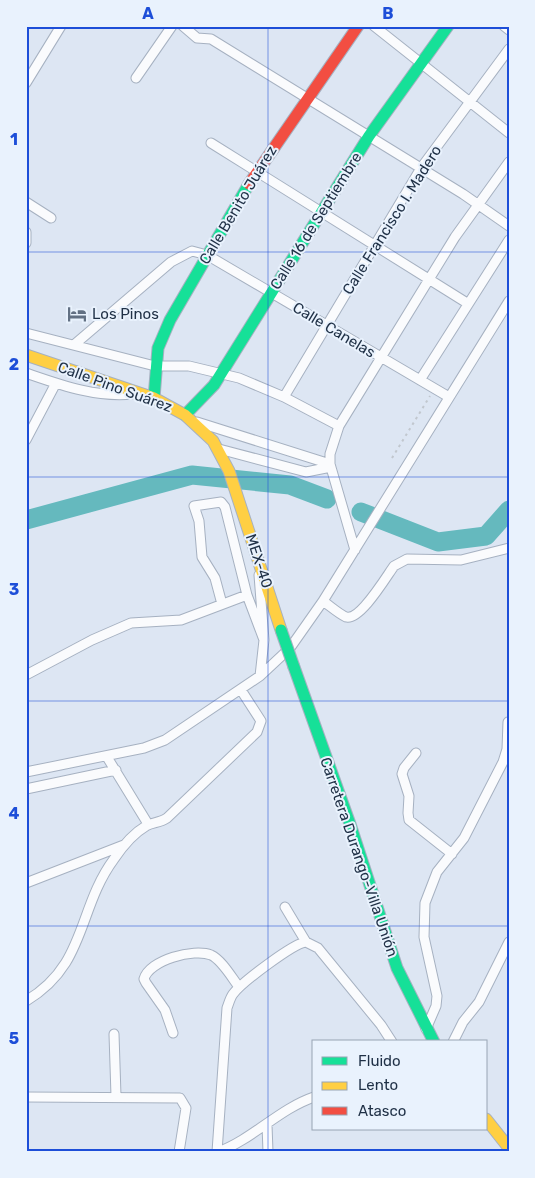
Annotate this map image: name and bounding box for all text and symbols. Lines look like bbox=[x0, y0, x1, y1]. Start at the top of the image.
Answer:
text: A bbox=[142, 4, 154, 23]
text: B bbox=[382, 4, 394, 23]
text: 1 bbox=[10, 130, 18, 149]
street label: Calle Benito Juárez bbox=[195, 142, 281, 268]
street label: Calle Francisco I. Madero bbox=[339, 142, 445, 298]
street label: Calle 16 de Septiembre bbox=[266, 149, 366, 293]
street label: Calle Canelas bbox=[290, 298, 379, 362]
hotel icon: Los Pinos bbox=[66, 303, 88, 325]
place label: Los Pinos bbox=[92, 305, 159, 323]
text: 2 bbox=[9, 355, 19, 374]
street label: Calle Pino Suárez bbox=[55, 358, 175, 416]
street label: MEX-40 bbox=[242, 532, 276, 590]
text: 3 bbox=[9, 580, 19, 599]
street label: Carretera Durango-Villa Unión bbox=[316, 755, 402, 959]
text: 4 bbox=[9, 804, 20, 823]
text: 5 bbox=[9, 1029, 19, 1048]
legend bbox=[312, 1040, 488, 1130]
text: Fluido bbox=[358, 1052, 401, 1070]
text: Lento bbox=[358, 1076, 398, 1094]
text: Atasco bbox=[358, 1102, 406, 1120]

